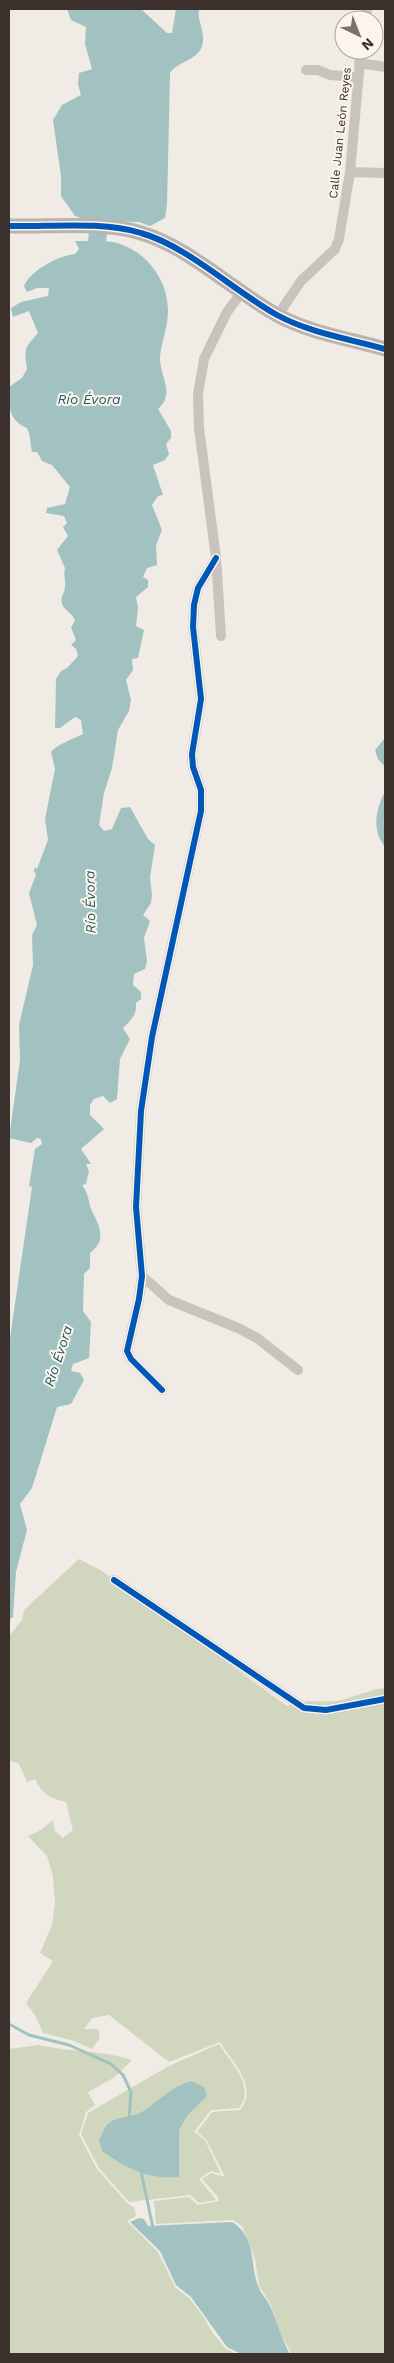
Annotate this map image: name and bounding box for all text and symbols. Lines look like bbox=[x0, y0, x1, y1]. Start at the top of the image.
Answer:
north arrow bbox=[334, 10, 384, 60]
text: N bbox=[359, 35, 377, 54]
street label: Calle Juan León Reyes bbox=[326, 67, 354, 199]
water label: Río Évora bbox=[57, 391, 121, 407]
water label: Río Évora bbox=[81, 870, 99, 934]
water label: Río Évora bbox=[41, 1323, 75, 1388]

